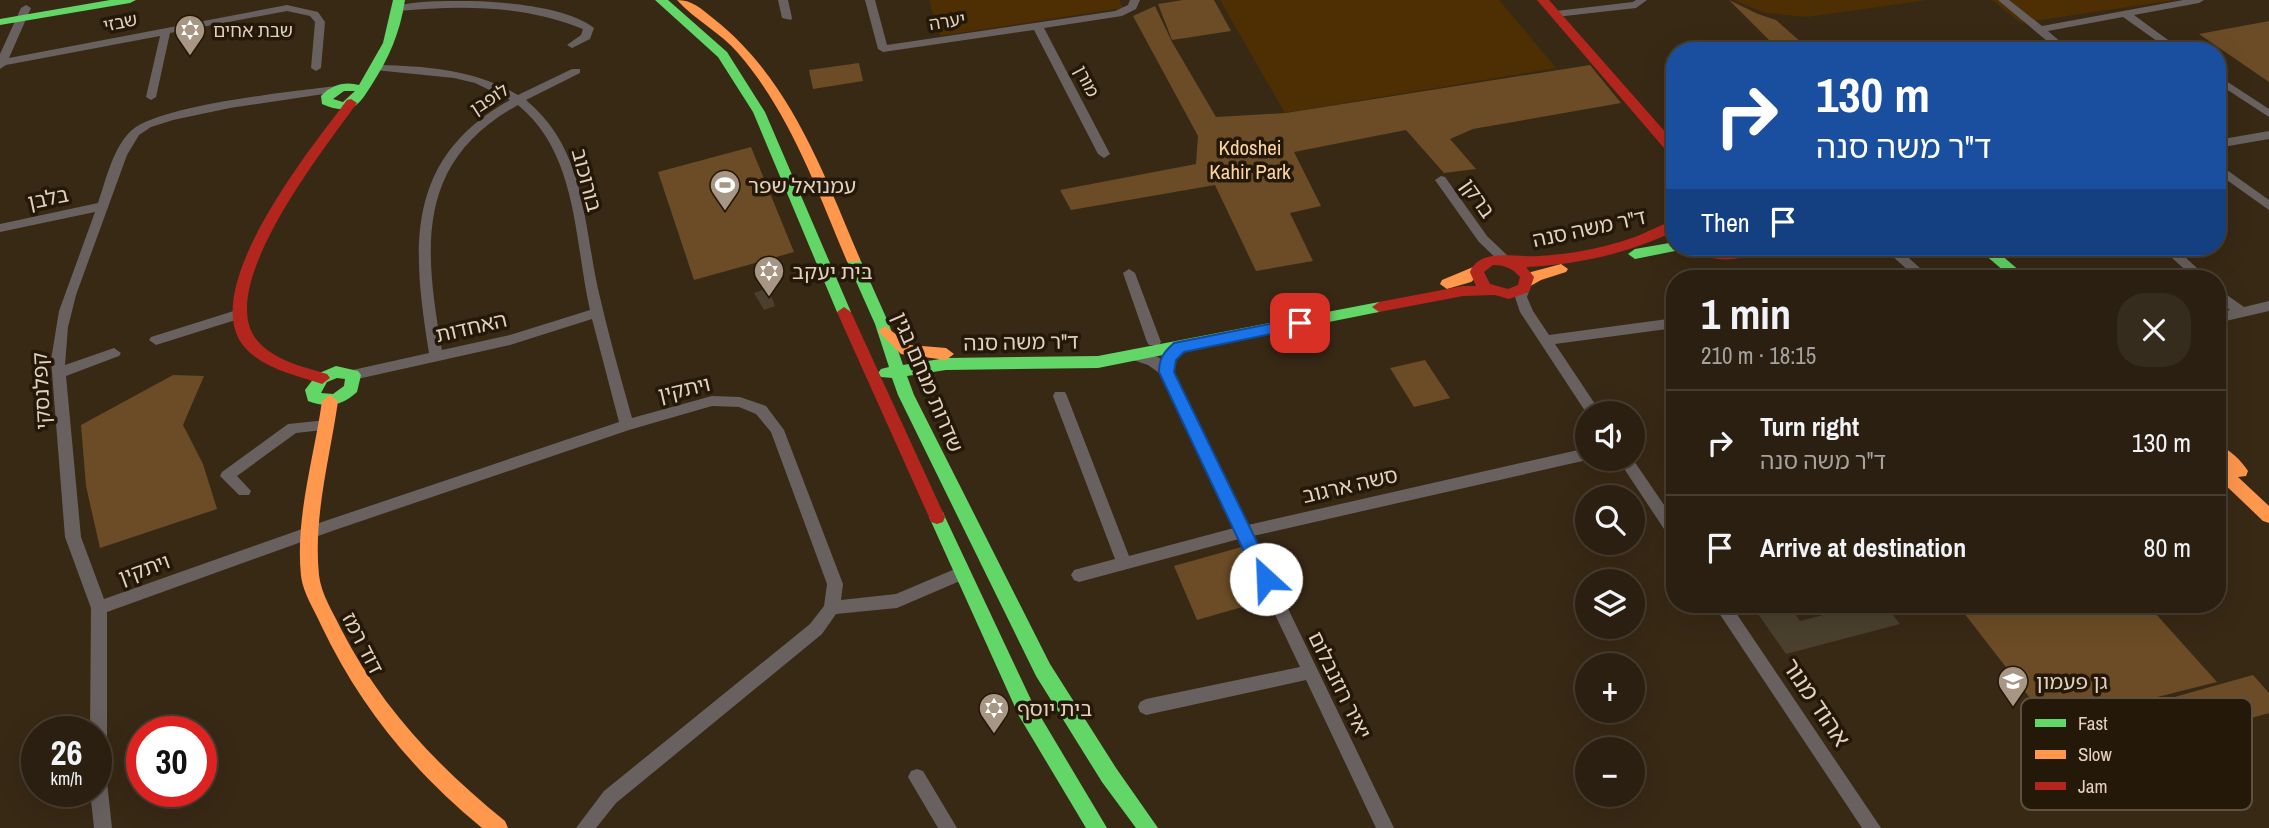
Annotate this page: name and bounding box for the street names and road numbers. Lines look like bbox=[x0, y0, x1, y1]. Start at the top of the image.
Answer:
street label: שבזי bbox=[101, 6, 139, 38]
street label: יערה bbox=[927, 6, 967, 36]
street label: מורן bbox=[1068, 61, 1106, 101]
street label: לופבן bbox=[465, 77, 513, 121]
street label: בורוכוב bbox=[565, 145, 609, 215]
street label: ברקן bbox=[1454, 172, 1502, 224]
street label: בלבן bbox=[25, 180, 71, 216]
street label: ד"ר משה סנה bbox=[1530, 202, 1648, 254]
street label: האחדות bbox=[432, 305, 510, 349]
street label: שדרות מנחם בגין bbox=[885, 307, 971, 457]
street label: ד"ר משה סנה bbox=[963, 326, 1079, 358]
street label: קפלנסקי bbox=[24, 352, 58, 430]
street label: ויתקין bbox=[655, 369, 713, 409]
street label: סשה ארגוב bbox=[1299, 460, 1401, 510]
street label: ויתקין bbox=[114, 546, 174, 592]
street label: דוד רמז bbox=[335, 607, 391, 679]
street label: יאיר רוזנבלום bbox=[1301, 626, 1379, 744]
street label: אהוד מנור bbox=[1776, 651, 1858, 753]

